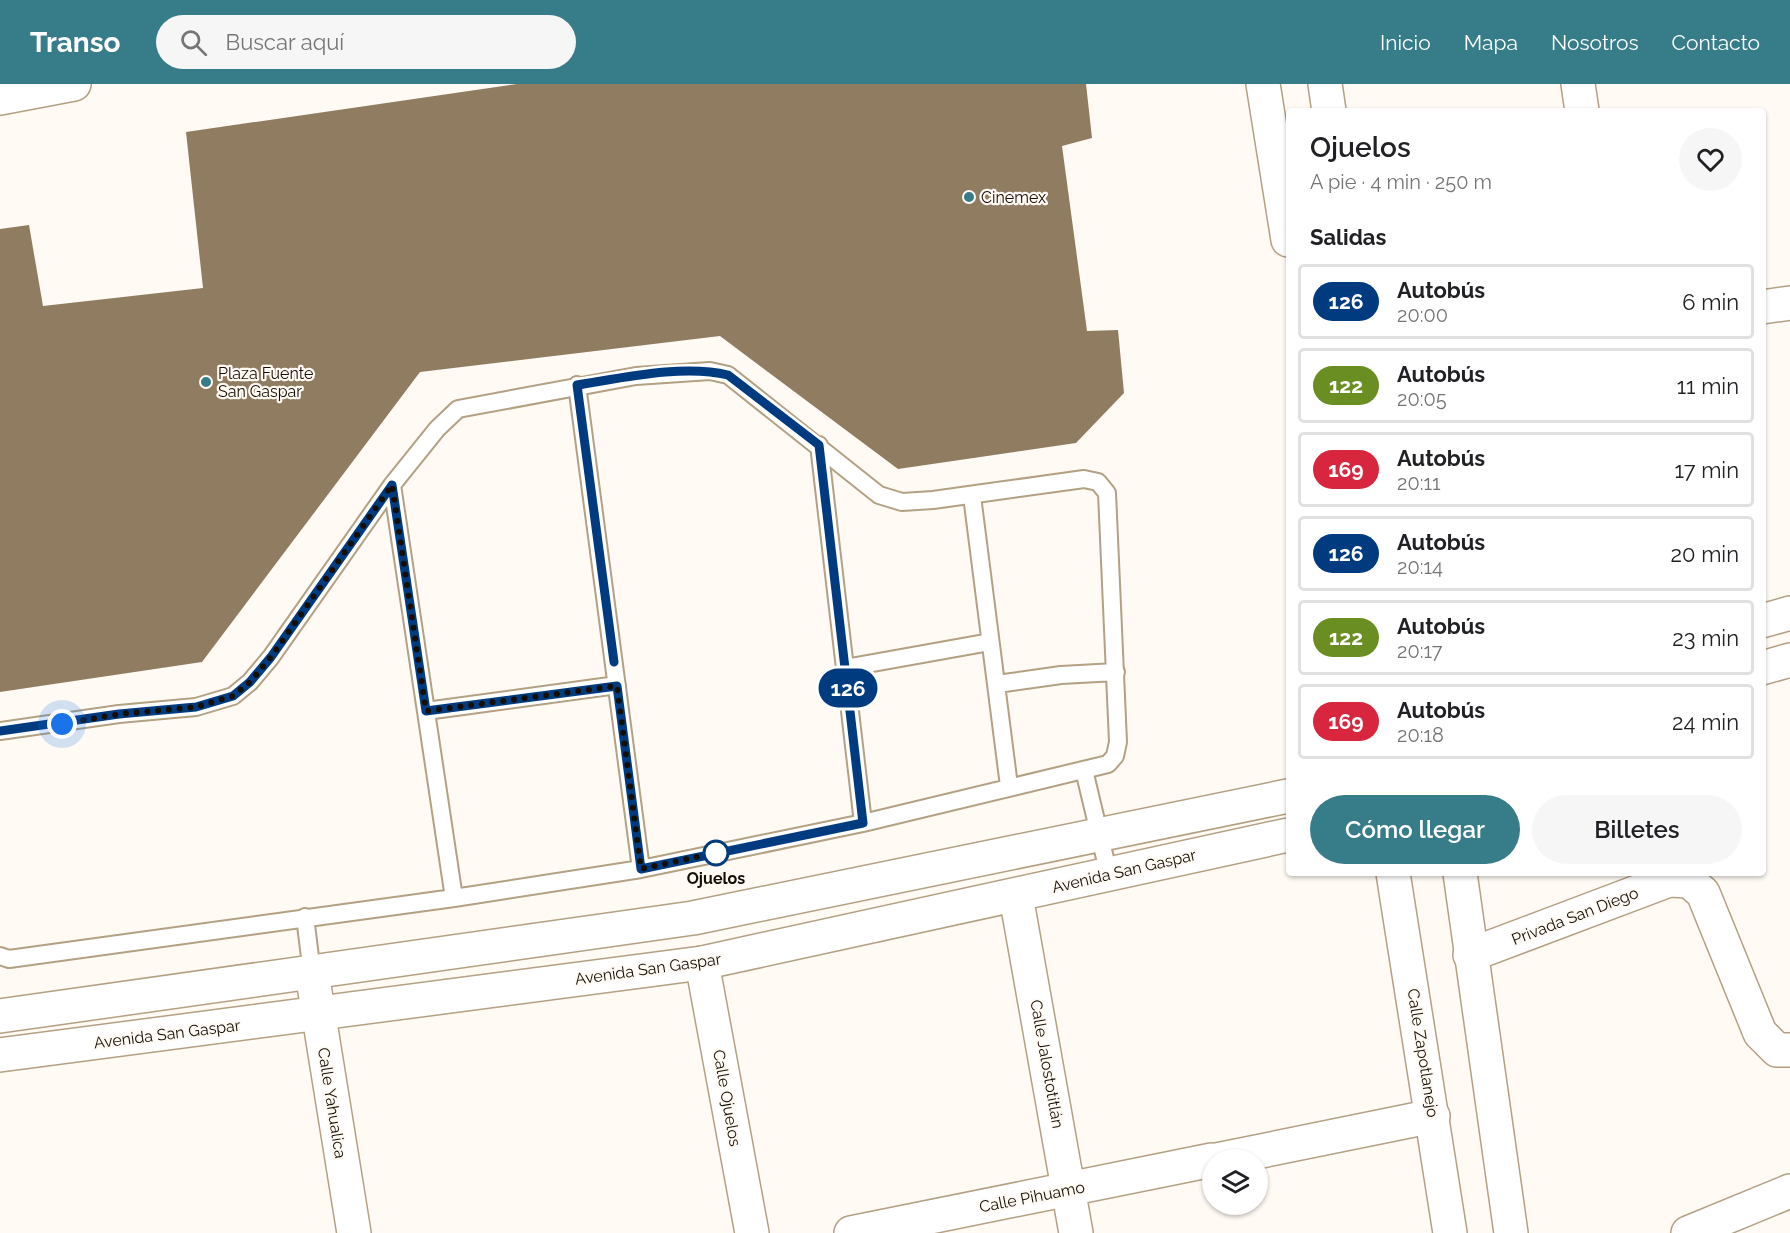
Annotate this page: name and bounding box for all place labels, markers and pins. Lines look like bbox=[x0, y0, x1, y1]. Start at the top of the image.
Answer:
place label: Cinemex bbox=[981, 188, 1046, 207]
marker: Cinemex bbox=[962, 190, 976, 204]
place label: Plaza Fuente San Gaspar bbox=[218, 364, 313, 401]
marker: Plaza Fuente San Gaspar bbox=[199, 375, 213, 389]
marker: Ojuelos bbox=[703, 840, 729, 866]
place label: Ojuelos bbox=[687, 869, 745, 888]

